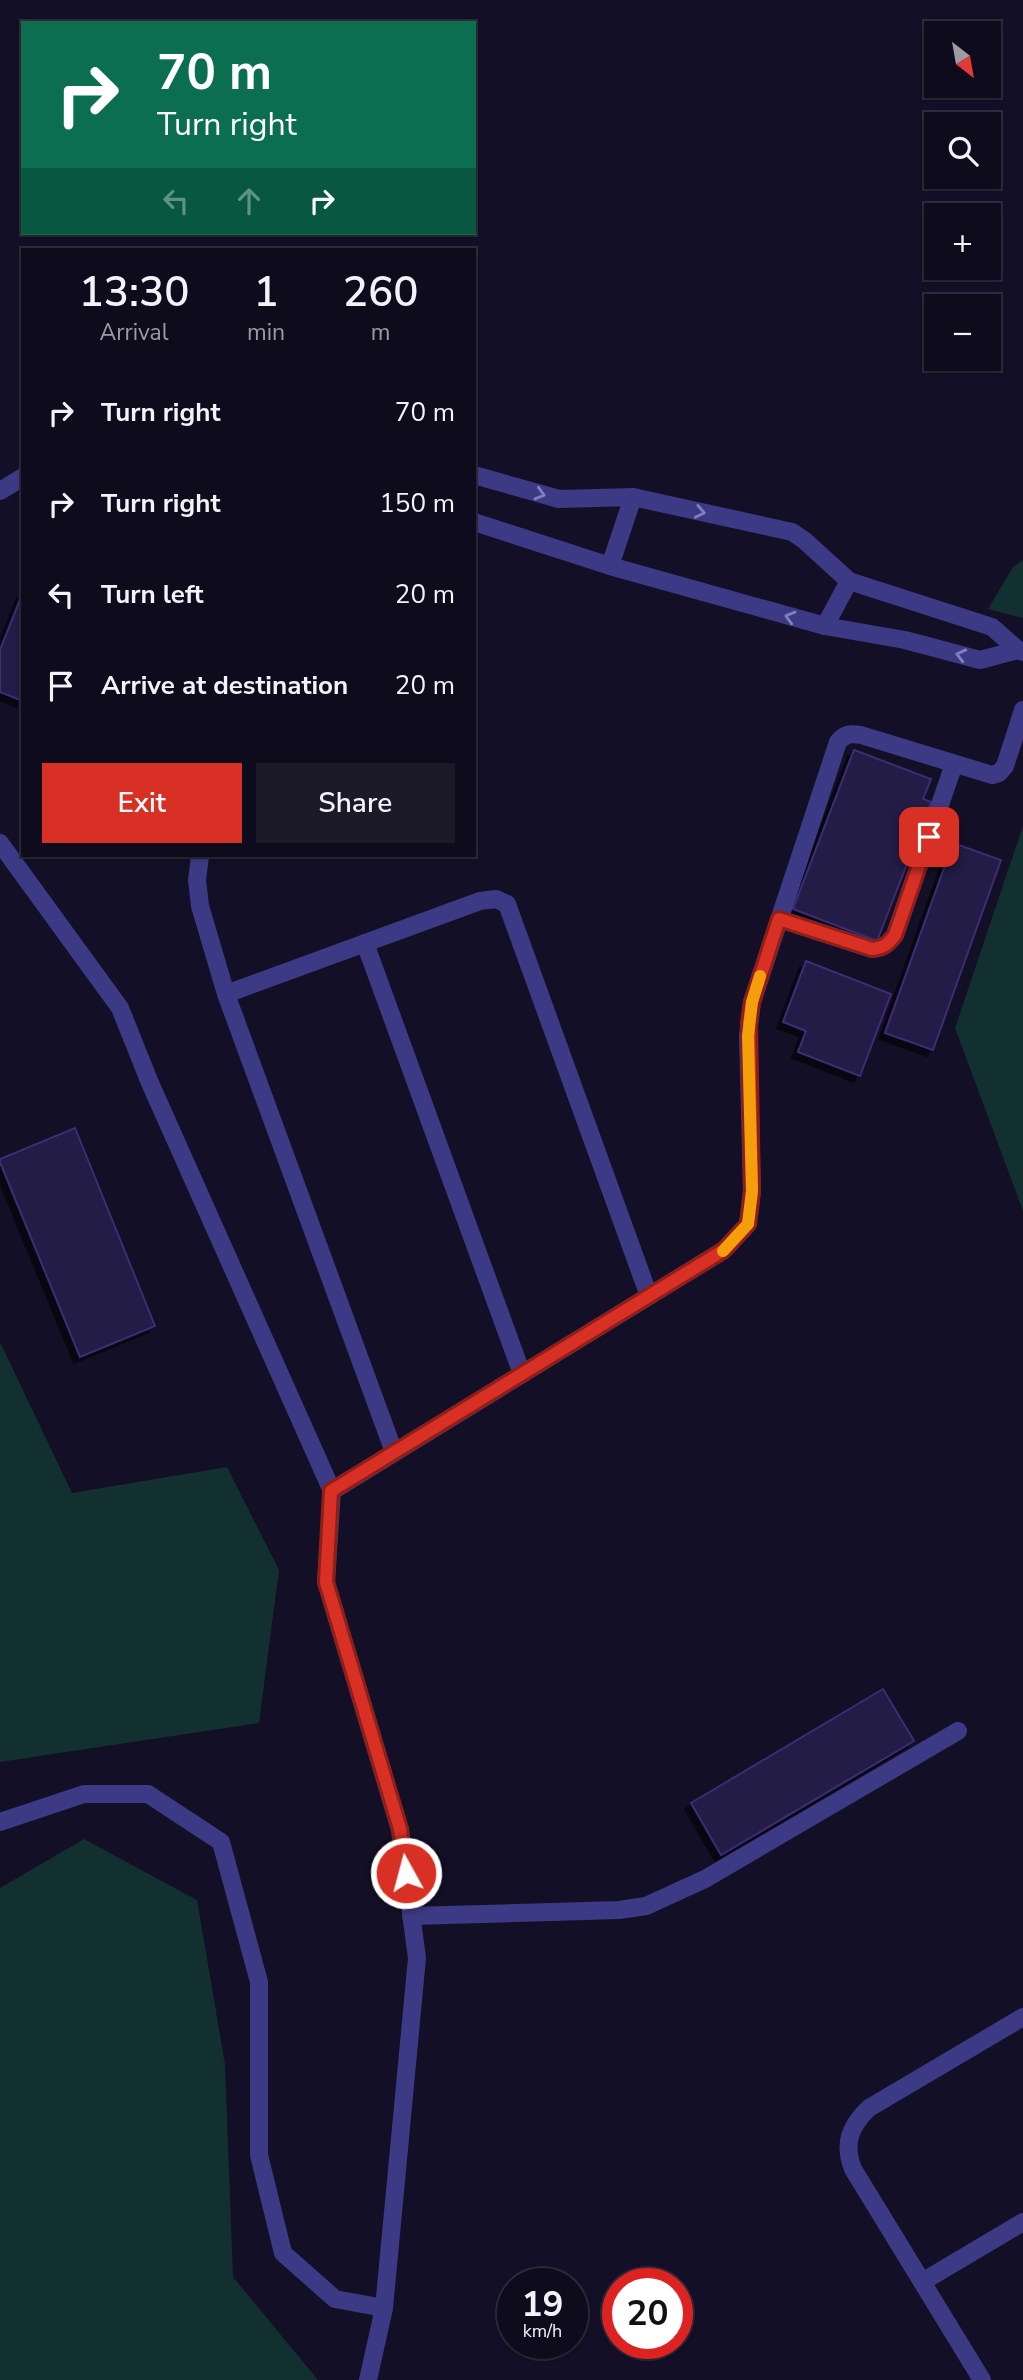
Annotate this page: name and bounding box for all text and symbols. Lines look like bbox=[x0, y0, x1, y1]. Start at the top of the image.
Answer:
north arrow bbox=[924, 21, 1001, 98]
map controls bbox=[924, 21, 1001, 371]
text: 70 m bbox=[157, 39, 272, 106]
icon: right bbox=[42, 49, 133, 140]
text: Turn right bbox=[157, 103, 297, 146]
button: search bbox=[924, 112, 1001, 189]
icon: left bbox=[157, 182, 195, 220]
icon: ahead bbox=[230, 182, 268, 220]
icon: right bbox=[303, 182, 341, 220]
button: + bbox=[924, 203, 1001, 280]
text: 13:30 bbox=[79, 264, 189, 321]
text: 1 bbox=[253, 264, 279, 321]
text: 260 bbox=[343, 264, 418, 321]
button: − bbox=[924, 294, 1001, 371]
text: Arrival bbox=[99, 317, 169, 348]
text: min bbox=[247, 317, 285, 348]
text: m bbox=[371, 317, 390, 348]
icon: right bbox=[42, 394, 80, 432]
text: Turn right bbox=[101, 395, 220, 430]
text: 70 m bbox=[395, 395, 455, 430]
icon: right bbox=[42, 485, 80, 523]
text: Turn right bbox=[101, 486, 220, 521]
text: 150 m bbox=[379, 486, 455, 521]
one-way arrow bbox=[534, 486, 546, 500]
one-way arrow bbox=[694, 503, 706, 518]
icon: left bbox=[42, 576, 80, 614]
text: Turn left bbox=[101, 577, 204, 612]
text: 20 m bbox=[395, 577, 455, 612]
one-way arrow bbox=[784, 610, 796, 625]
one-way arrow bbox=[956, 649, 968, 663]
icon: arrive bbox=[42, 667, 80, 705]
text: Arrive at destination bbox=[101, 668, 348, 703]
text: 20 m bbox=[395, 668, 455, 703]
button: Exit bbox=[42, 763, 242, 843]
button: Share bbox=[256, 763, 455, 843]
pin bbox=[899, 807, 959, 867]
icon: arrive bbox=[910, 818, 948, 856]
position arrow bbox=[369, 1836, 443, 1910]
speed limit sign: 20 bbox=[602, 2268, 693, 2359]
text: 19 bbox=[521, 2281, 564, 2328]
text: km/h bbox=[523, 2319, 562, 2343]

